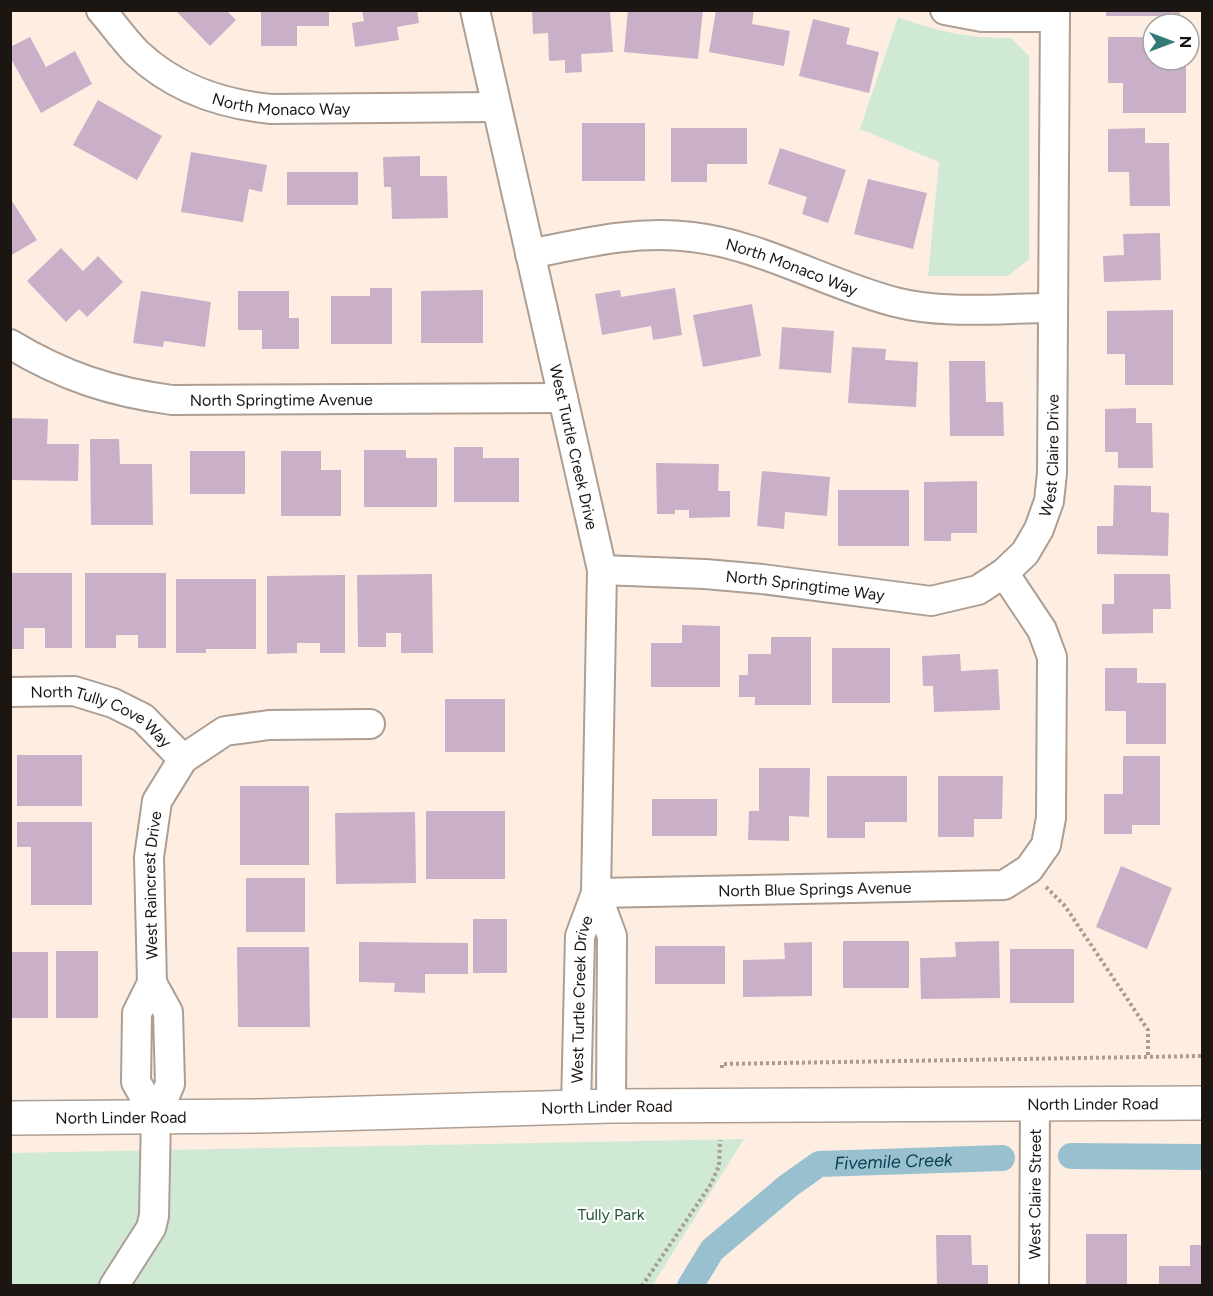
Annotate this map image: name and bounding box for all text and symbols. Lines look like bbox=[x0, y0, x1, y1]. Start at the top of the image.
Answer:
north arrow bbox=[1141, 12, 1201, 72]
text: N bbox=[1176, 36, 1195, 48]
street label: North Monaco Way bbox=[210, 88, 351, 119]
street label: North Monaco Way bbox=[724, 234, 861, 299]
street label: West Turtle Creek Drive bbox=[546, 362, 602, 532]
street label: North Springtime Avenue bbox=[190, 389, 373, 409]
street label: West Claire Drive bbox=[1035, 394, 1062, 519]
street label: North Springtime Way bbox=[725, 566, 887, 604]
street label: North Tully Cove Way bbox=[30, 681, 176, 752]
street label: West Raincrest Drive bbox=[140, 809, 165, 960]
street label: North Blue Springs Avenue bbox=[718, 877, 912, 900]
street label: West Turtle Creek Drive bbox=[567, 912, 596, 1084]
street label: North Linder Road bbox=[1027, 1094, 1159, 1113]
street label: North Linder Road bbox=[541, 1096, 673, 1117]
street label: North Linder Road bbox=[55, 1107, 187, 1127]
street label: West Claire Street bbox=[1025, 1128, 1044, 1260]
water label: Fivemile Creek bbox=[834, 1149, 954, 1174]
park label: Tully Park bbox=[578, 1205, 645, 1224]

